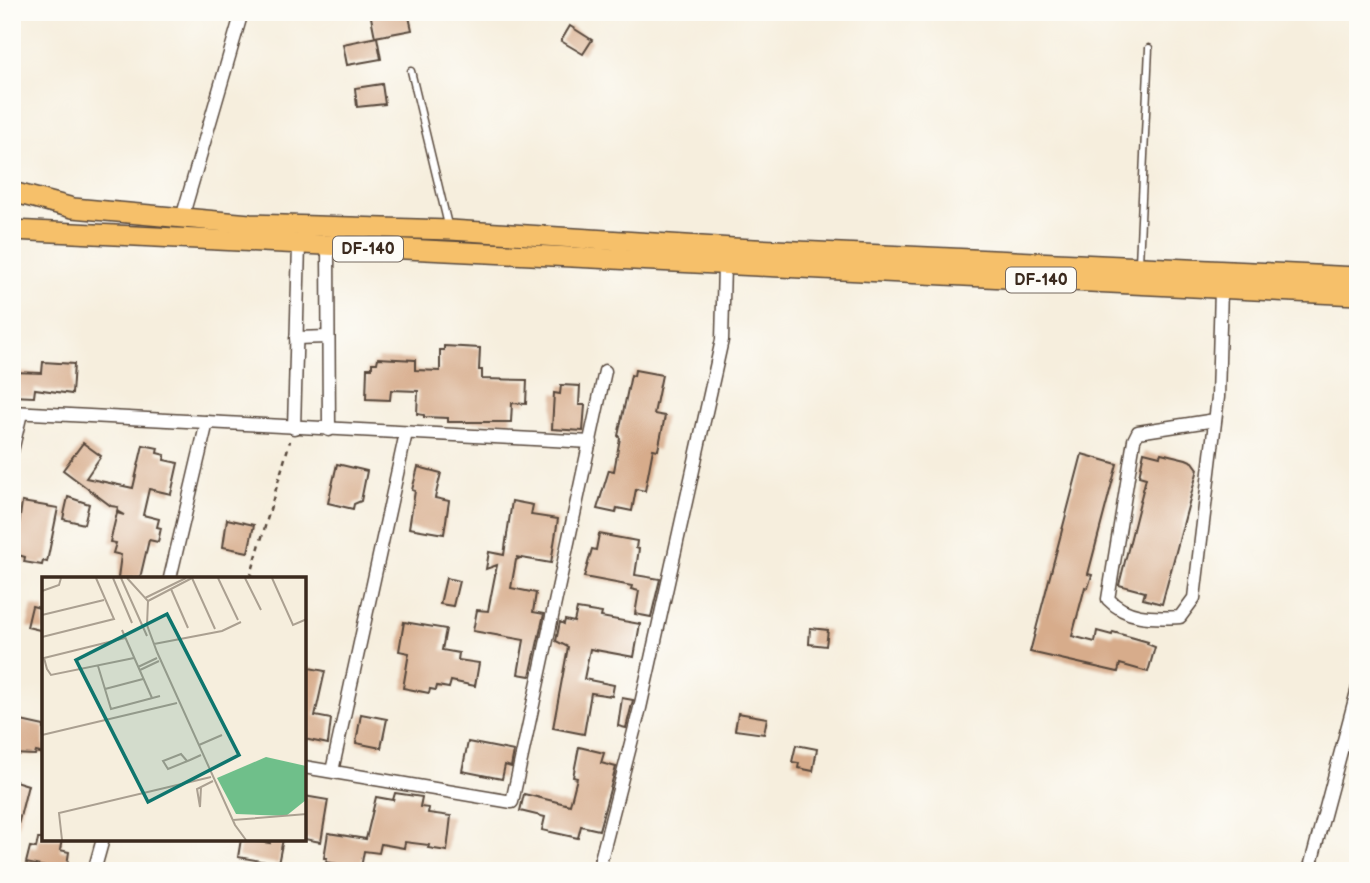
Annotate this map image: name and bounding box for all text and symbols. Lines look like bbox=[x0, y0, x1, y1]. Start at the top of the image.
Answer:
road number: DF-140 bbox=[333, 236, 403, 262]
road number: DF-140 bbox=[1006, 268, 1076, 292]
inset map bbox=[42, 577, 306, 841]

